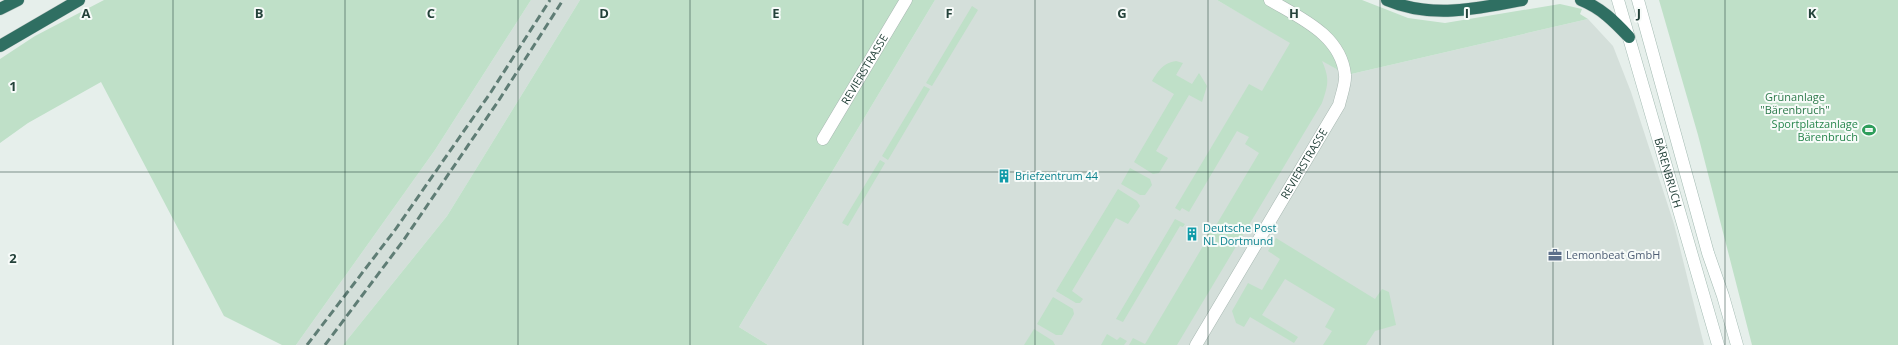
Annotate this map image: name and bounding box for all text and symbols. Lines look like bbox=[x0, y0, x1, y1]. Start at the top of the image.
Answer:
text: A bbox=[82, 4, 91, 22]
text: B bbox=[255, 4, 264, 22]
text: C bbox=[427, 4, 435, 22]
text: D bbox=[599, 4, 609, 22]
text: E bbox=[772, 4, 780, 22]
text: F bbox=[945, 4, 953, 22]
text: G bbox=[1117, 4, 1127, 22]
text: H bbox=[1289, 4, 1299, 22]
text: I bbox=[1465, 4, 1469, 22]
text: J bbox=[1636, 4, 1641, 22]
text: K bbox=[1808, 4, 1817, 22]
street label: REVIERSTRASSE bbox=[837, 31, 891, 107]
text: 1 bbox=[9, 77, 17, 95]
park label: Grünanlage "Bärenbruch" bbox=[1760, 89, 1830, 117]
place label: Sportplatzanlage Bärenbruch bbox=[1772, 116, 1858, 144]
sports icon: Sportplatzanlage Bärenbruch bbox=[1861, 122, 1877, 138]
street label: REVIERSTRASSE bbox=[1277, 125, 1330, 202]
street label: BÄRENBRUCH bbox=[1651, 136, 1686, 210]
building icon: Briefzentrum 44 bbox=[996, 168, 1012, 184]
place label: Briefzentrum 44 bbox=[1015, 168, 1099, 183]
place label: Deutsche Post NL Dortmund bbox=[1203, 220, 1277, 248]
building icon: Deutsche Post NL Dortmund bbox=[1184, 226, 1200, 242]
office icon: Lemonbeat GmbH bbox=[1547, 247, 1563, 263]
place label: Lemonbeat GmbH bbox=[1566, 247, 1660, 262]
text: 2 bbox=[9, 249, 17, 267]

